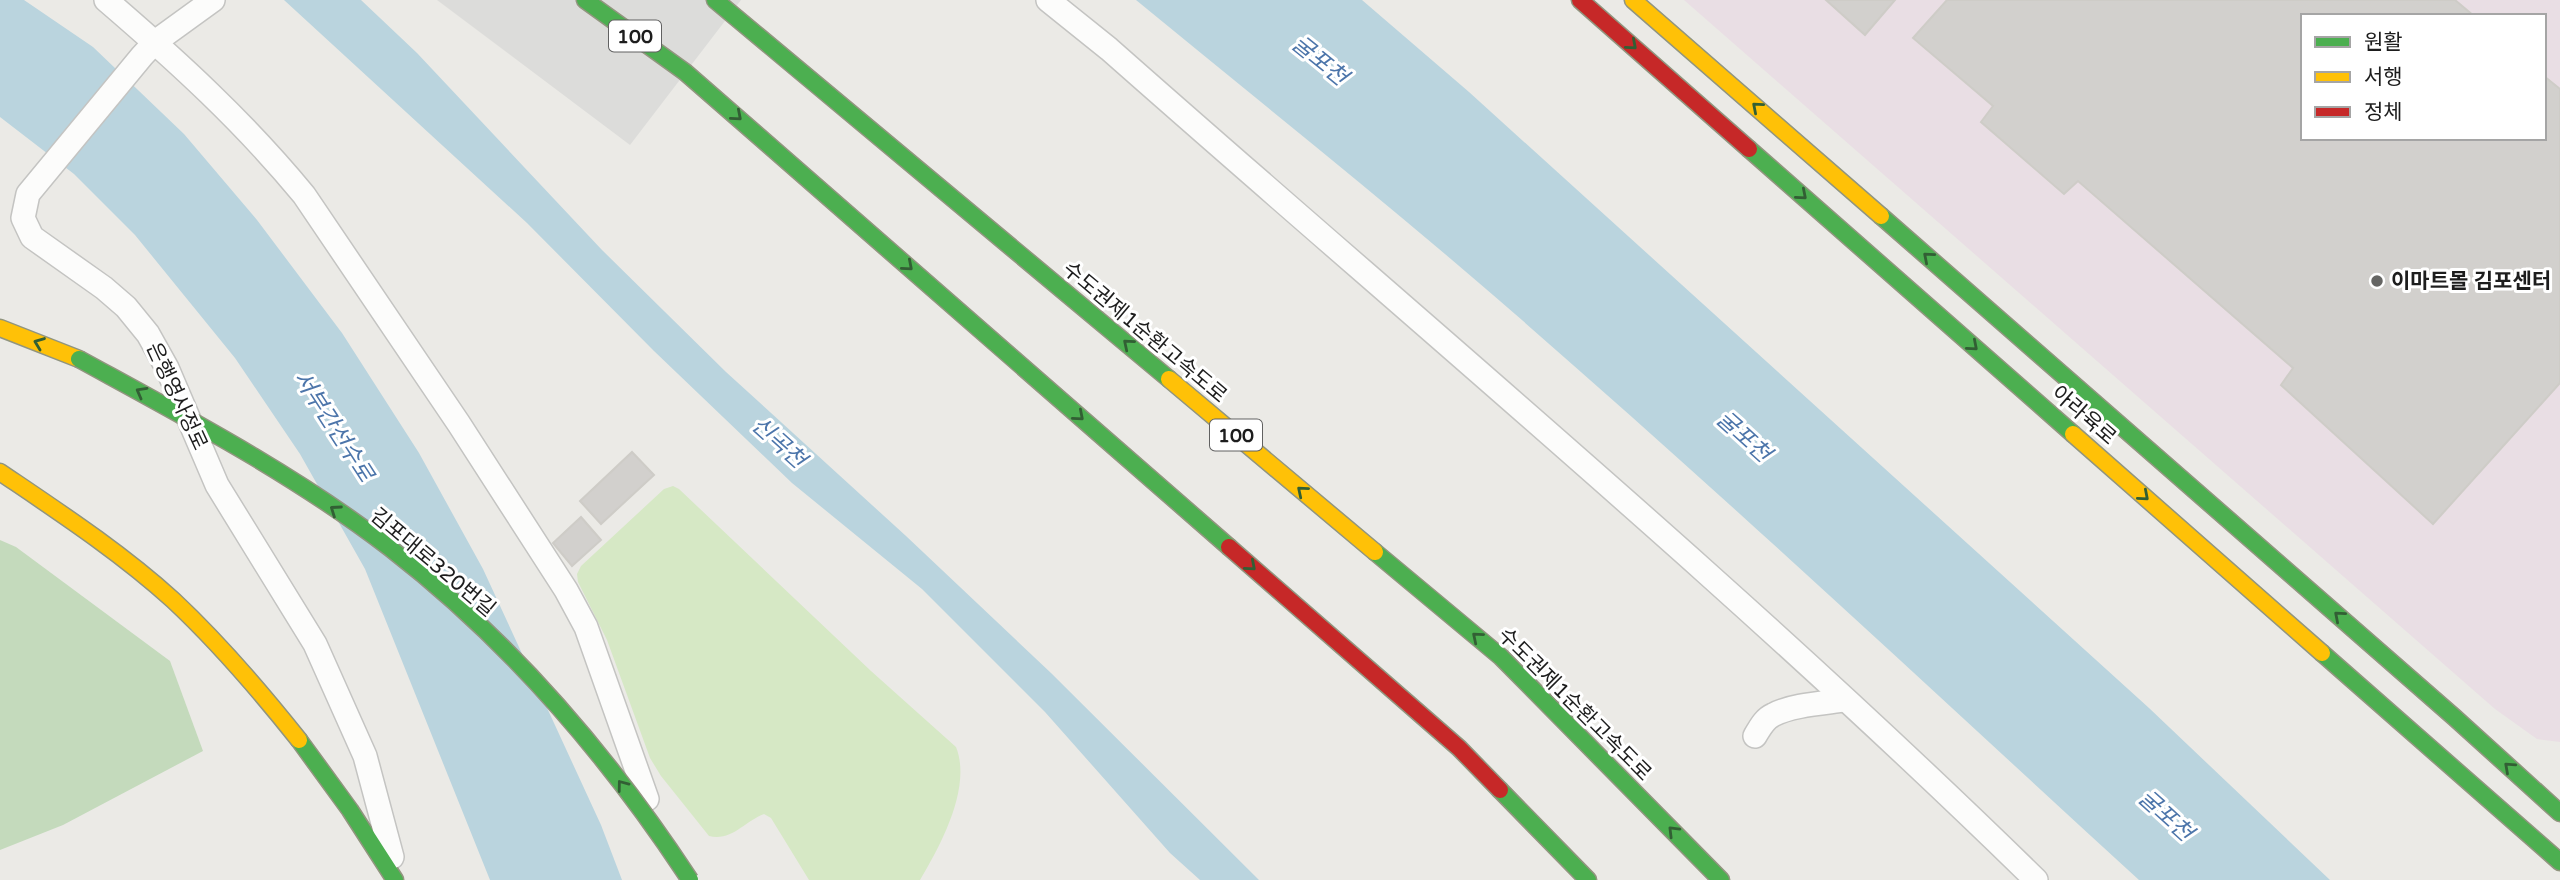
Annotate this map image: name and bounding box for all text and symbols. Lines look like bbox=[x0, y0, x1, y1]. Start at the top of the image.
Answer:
legend bbox=[2301, 14, 2546, 140]
road number: 100 bbox=[609, 20, 661, 52]
water label: 굴포천 bbox=[1286, 30, 1355, 93]
text: 원활 bbox=[2364, 30, 2403, 55]
one-way arrow bbox=[1623, 37, 1636, 49]
text: 서행 bbox=[2364, 65, 2403, 90]
text: 정체 bbox=[2364, 100, 2403, 125]
one-way arrow bbox=[1752, 103, 1765, 115]
one-way arrow bbox=[729, 108, 742, 121]
one-way arrow bbox=[1794, 187, 1807, 200]
one-way arrow bbox=[1923, 253, 1936, 265]
street label: 수도권제1순환고속도로 bbox=[1058, 256, 1232, 408]
one-way arrow bbox=[900, 258, 913, 270]
place label: 이마트몰 김포센터 bbox=[2391, 269, 2551, 294]
marker: 이마트몰 김포센터 bbox=[2369, 273, 2385, 289]
one-way arrow bbox=[34, 338, 46, 352]
street label: 은행영사정로 bbox=[141, 338, 212, 454]
one-way arrow bbox=[1965, 338, 1978, 350]
one-way arrow bbox=[1123, 340, 1135, 353]
water label: 서부간선수로 bbox=[287, 366, 380, 489]
street label: 아라육로 bbox=[2046, 381, 2121, 450]
one-way arrow bbox=[135, 387, 148, 401]
water label: 굴포천 bbox=[1710, 405, 1778, 470]
one-way arrow bbox=[1071, 408, 1084, 420]
water label: 신곡천 bbox=[745, 411, 813, 476]
road number: 100 bbox=[1210, 420, 1262, 450]
one-way arrow bbox=[1298, 486, 1310, 499]
one-way arrow bbox=[2136, 488, 2149, 500]
street label: 김포대로320번길 bbox=[365, 503, 500, 622]
one-way arrow bbox=[330, 506, 343, 518]
one-way arrow bbox=[1242, 558, 1255, 570]
one-way arrow bbox=[2334, 612, 2347, 624]
street label: 수도권제1순환고속도로 bbox=[1493, 623, 1656, 786]
one-way arrow bbox=[1472, 633, 1485, 645]
one-way arrow bbox=[2504, 763, 2517, 775]
one-way arrow bbox=[618, 780, 630, 793]
water label: 굴포천 bbox=[2132, 784, 2200, 849]
one-way arrow bbox=[1668, 827, 1681, 840]

